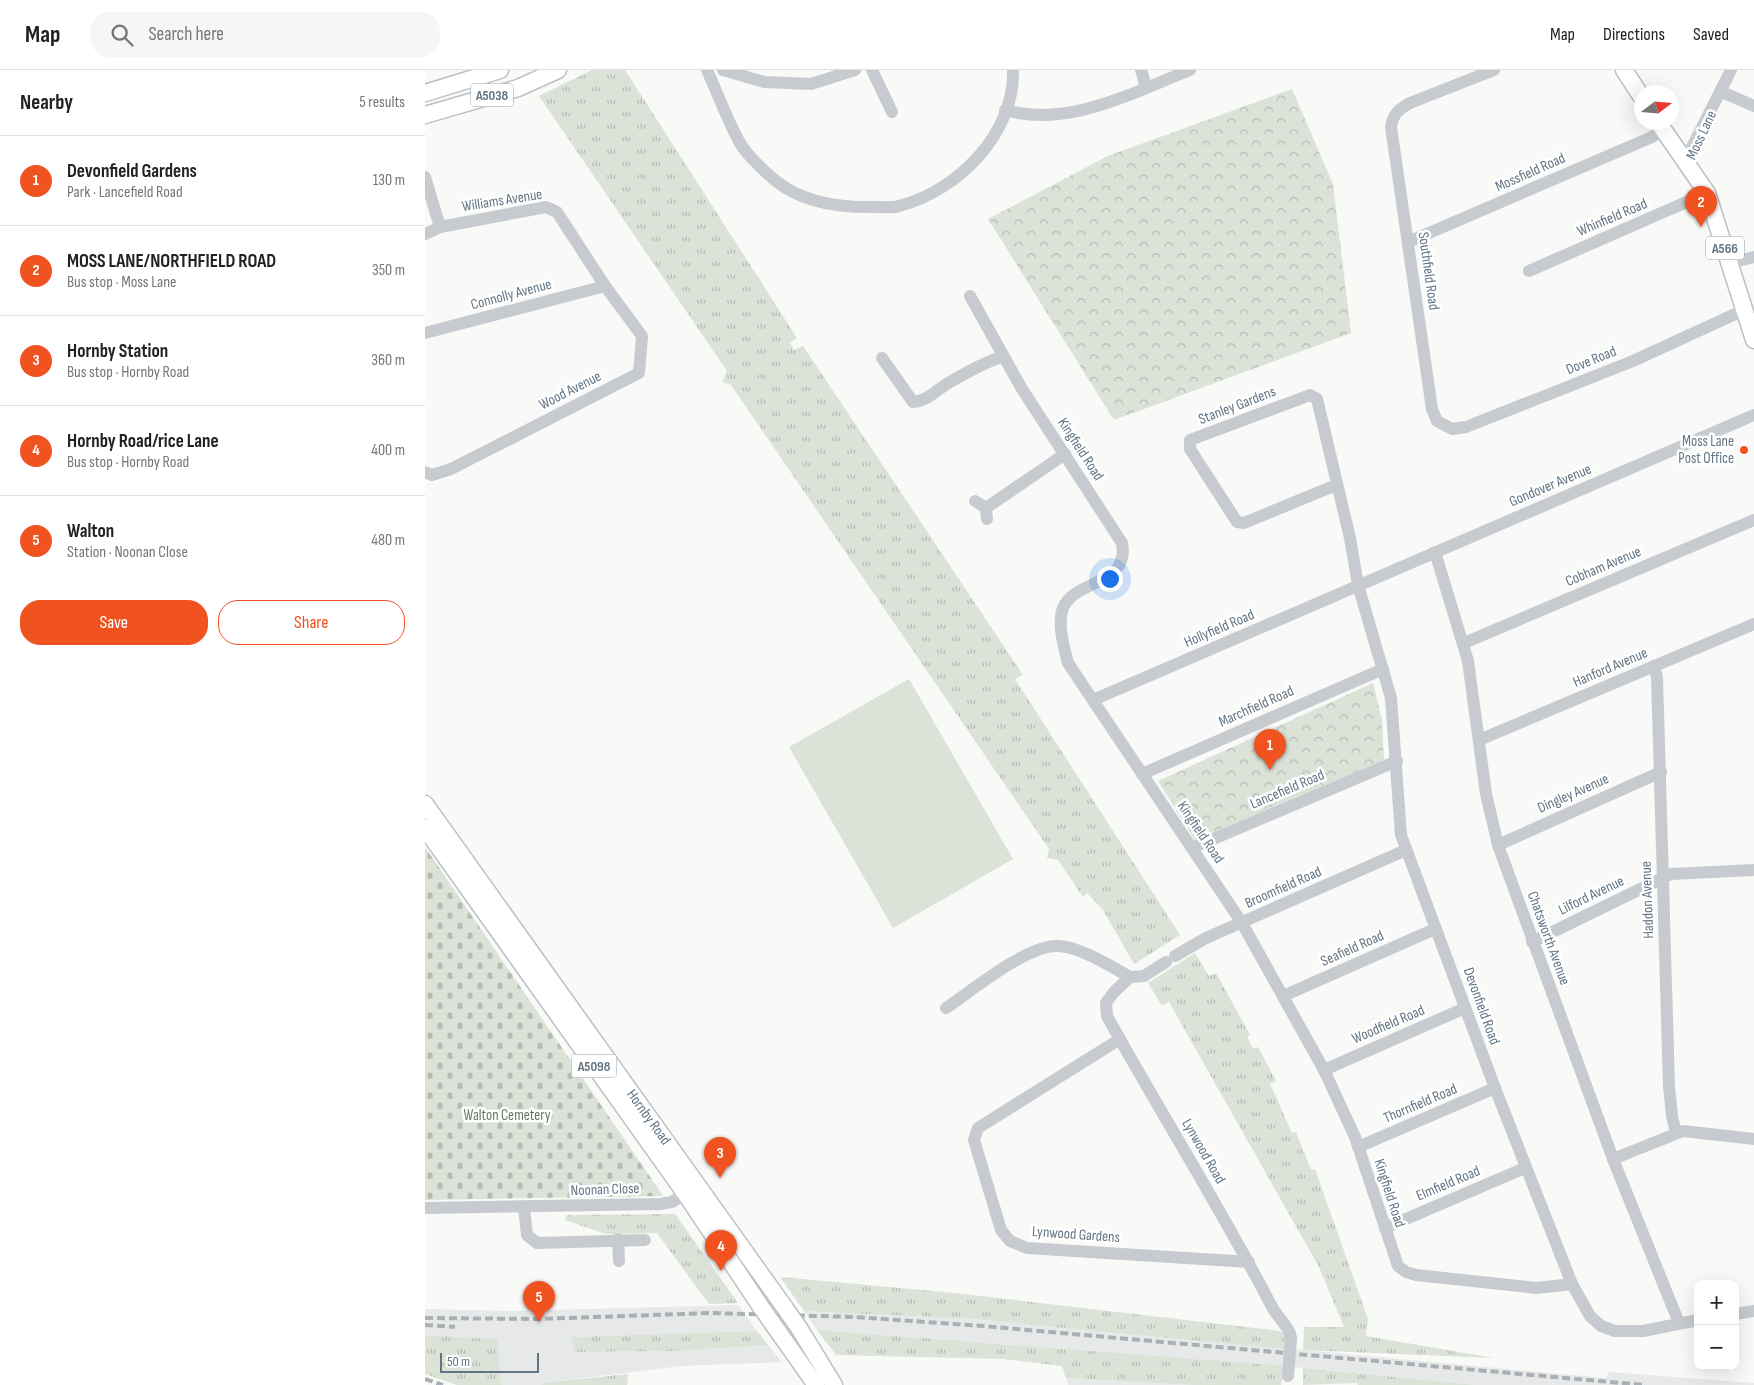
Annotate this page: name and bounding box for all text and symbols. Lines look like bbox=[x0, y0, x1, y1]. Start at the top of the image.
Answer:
search box bbox=[90, 12, 440, 57]
text: Map bbox=[25, 20, 60, 49]
icon: search bbox=[108, 21, 136, 49]
text: Search here bbox=[148, 23, 224, 46]
text: Map bbox=[1550, 24, 1575, 45]
text: Directions bbox=[1603, 24, 1665, 45]
text: Saved bbox=[1693, 24, 1729, 45]
road number: A5038 bbox=[471, 84, 513, 106]
north arrow bbox=[1634, 85, 1679, 130]
text: Nearby bbox=[20, 90, 73, 115]
text: 5 results bbox=[359, 93, 405, 112]
street label: Moss Lane bbox=[1682, 108, 1721, 163]
street label: Mossfield Road bbox=[1492, 149, 1568, 196]
text: Devonfield Gardens bbox=[67, 160, 197, 183]
text: 1 bbox=[33, 171, 39, 190]
text: 130 m bbox=[373, 171, 405, 190]
text: Park · Lancefield Road bbox=[67, 183, 183, 202]
street label: Williams Avenue bbox=[461, 185, 544, 216]
pin: 2 bbox=[1685, 186, 1717, 227]
street label: Whinfield Road bbox=[1574, 194, 1650, 241]
street label: Southfield Road bbox=[1414, 231, 1443, 311]
road number: A566 bbox=[1706, 237, 1744, 260]
text: MOSS LANE/NORTHFIELD ROAD bbox=[67, 250, 276, 273]
text: 2 bbox=[32, 261, 40, 280]
text: 350 m bbox=[372, 261, 405, 280]
text: Bus stop · Moss Lane bbox=[67, 273, 177, 292]
street label: Connolly Avenue bbox=[469, 275, 554, 314]
text: Hornby Station bbox=[67, 340, 168, 363]
street label: Dove Road bbox=[1563, 342, 1619, 379]
text: 3 bbox=[32, 351, 40, 370]
text: 360 m bbox=[371, 351, 405, 370]
text: Bus stop · Hornby Road bbox=[67, 363, 189, 382]
street label: Wood Avenue bbox=[536, 367, 605, 414]
street label: Stanley Gardens bbox=[1196, 382, 1279, 429]
street label: Kingfield Road bbox=[1053, 414, 1108, 484]
text: Hornby Road/rice Lane bbox=[67, 430, 219, 453]
place label: Moss Lane Post Office bbox=[1678, 432, 1734, 468]
text: 4 bbox=[32, 441, 40, 460]
text: 400 m bbox=[371, 441, 405, 460]
marker: Moss Lane Post Office bbox=[1738, 444, 1750, 456]
text: Bus stop · Hornby Road bbox=[67, 453, 189, 472]
street label: Gondover Avenue bbox=[1506, 460, 1594, 511]
text: Walton bbox=[67, 520, 114, 543]
text: 5 bbox=[32, 531, 40, 550]
text: 480 m bbox=[371, 531, 405, 550]
street label: Cobham Avenue bbox=[1562, 542, 1644, 591]
text: Station · Noonan Close bbox=[67, 543, 188, 562]
your location bbox=[1097, 566, 1123, 592]
button: Save bbox=[20, 600, 208, 645]
button: Share bbox=[218, 600, 405, 645]
street label: Hollyfield Road bbox=[1181, 605, 1257, 652]
street label: Hanford Avenue bbox=[1570, 643, 1650, 692]
street label: Marchfield Road bbox=[1216, 681, 1297, 731]
pin: 1 bbox=[1254, 729, 1286, 770]
street label: Lancefield Road bbox=[1247, 765, 1327, 814]
street label: Dingley Avenue bbox=[1535, 769, 1612, 818]
street label: Kingfield Road bbox=[1173, 798, 1228, 867]
street label: Haddon Avenue bbox=[1637, 861, 1658, 939]
street label: Broomfield Road bbox=[1242, 862, 1324, 913]
street label: Lilford Avenue bbox=[1555, 871, 1627, 919]
street label: Chatsworth Avenue bbox=[1523, 889, 1574, 988]
street label: Seafield Road bbox=[1318, 926, 1387, 971]
street label: Devonfield Road bbox=[1459, 965, 1504, 1047]
street label: Woodfield Road bbox=[1349, 1001, 1427, 1048]
road number: A5098 bbox=[571, 1054, 617, 1078]
street label: Thornfield Road bbox=[1380, 1079, 1460, 1128]
street label: Hornby Road bbox=[622, 1086, 675, 1149]
park label: Walton Cemetery bbox=[464, 1106, 551, 1125]
street label: Lynwood Road bbox=[1177, 1115, 1230, 1187]
pin: 3 bbox=[704, 1137, 736, 1178]
street label: Kingfield Road bbox=[1370, 1156, 1410, 1230]
street label: Elmfield Road bbox=[1413, 1162, 1483, 1205]
street label: Noonan Close bbox=[570, 1179, 640, 1200]
street label: Lynwood Gardens bbox=[1031, 1222, 1121, 1247]
pin: 4 bbox=[705, 1230, 737, 1271]
map controls bbox=[1694, 1280, 1739, 1370]
button: + bbox=[1694, 1280, 1739, 1325]
pin: 5 bbox=[523, 1281, 555, 1322]
button: − bbox=[1694, 1325, 1739, 1370]
scale bar bbox=[440, 1350, 539, 1373]
text: 50 m bbox=[447, 1353, 470, 1370]

